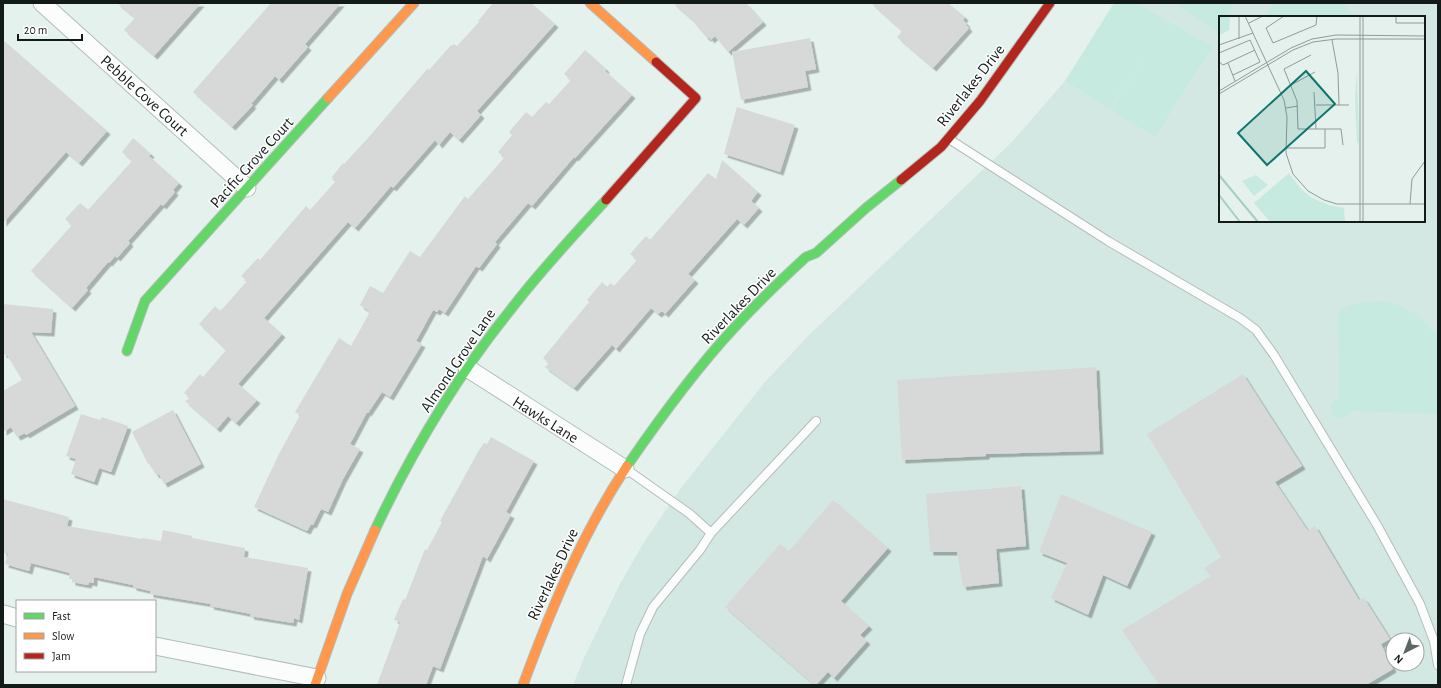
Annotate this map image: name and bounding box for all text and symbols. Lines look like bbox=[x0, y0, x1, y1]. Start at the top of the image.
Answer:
scale bar bbox=[18, 16, 82, 42]
inset map bbox=[1219, 16, 1425, 222]
text: 20 m bbox=[24, 24, 47, 36]
street label: Riverlakes Drive bbox=[934, 42, 1008, 130]
street label: Pebble Cove Court bbox=[97, 52, 191, 139]
street label: Pacific Grove Court bbox=[207, 114, 296, 211]
street label: Riverlakes Drive bbox=[698, 264, 779, 347]
street label: Almond Grove Lane bbox=[417, 306, 498, 415]
street label: Hawks Lane bbox=[510, 393, 581, 446]
street label: Riverlakes Drive bbox=[525, 526, 581, 623]
legend bbox=[16, 600, 156, 672]
text: Fast bbox=[52, 610, 71, 622]
text: Slow bbox=[52, 630, 74, 642]
north arrow bbox=[1385, 632, 1425, 672]
text: Jam bbox=[52, 650, 71, 662]
text: N bbox=[1392, 652, 1405, 666]

